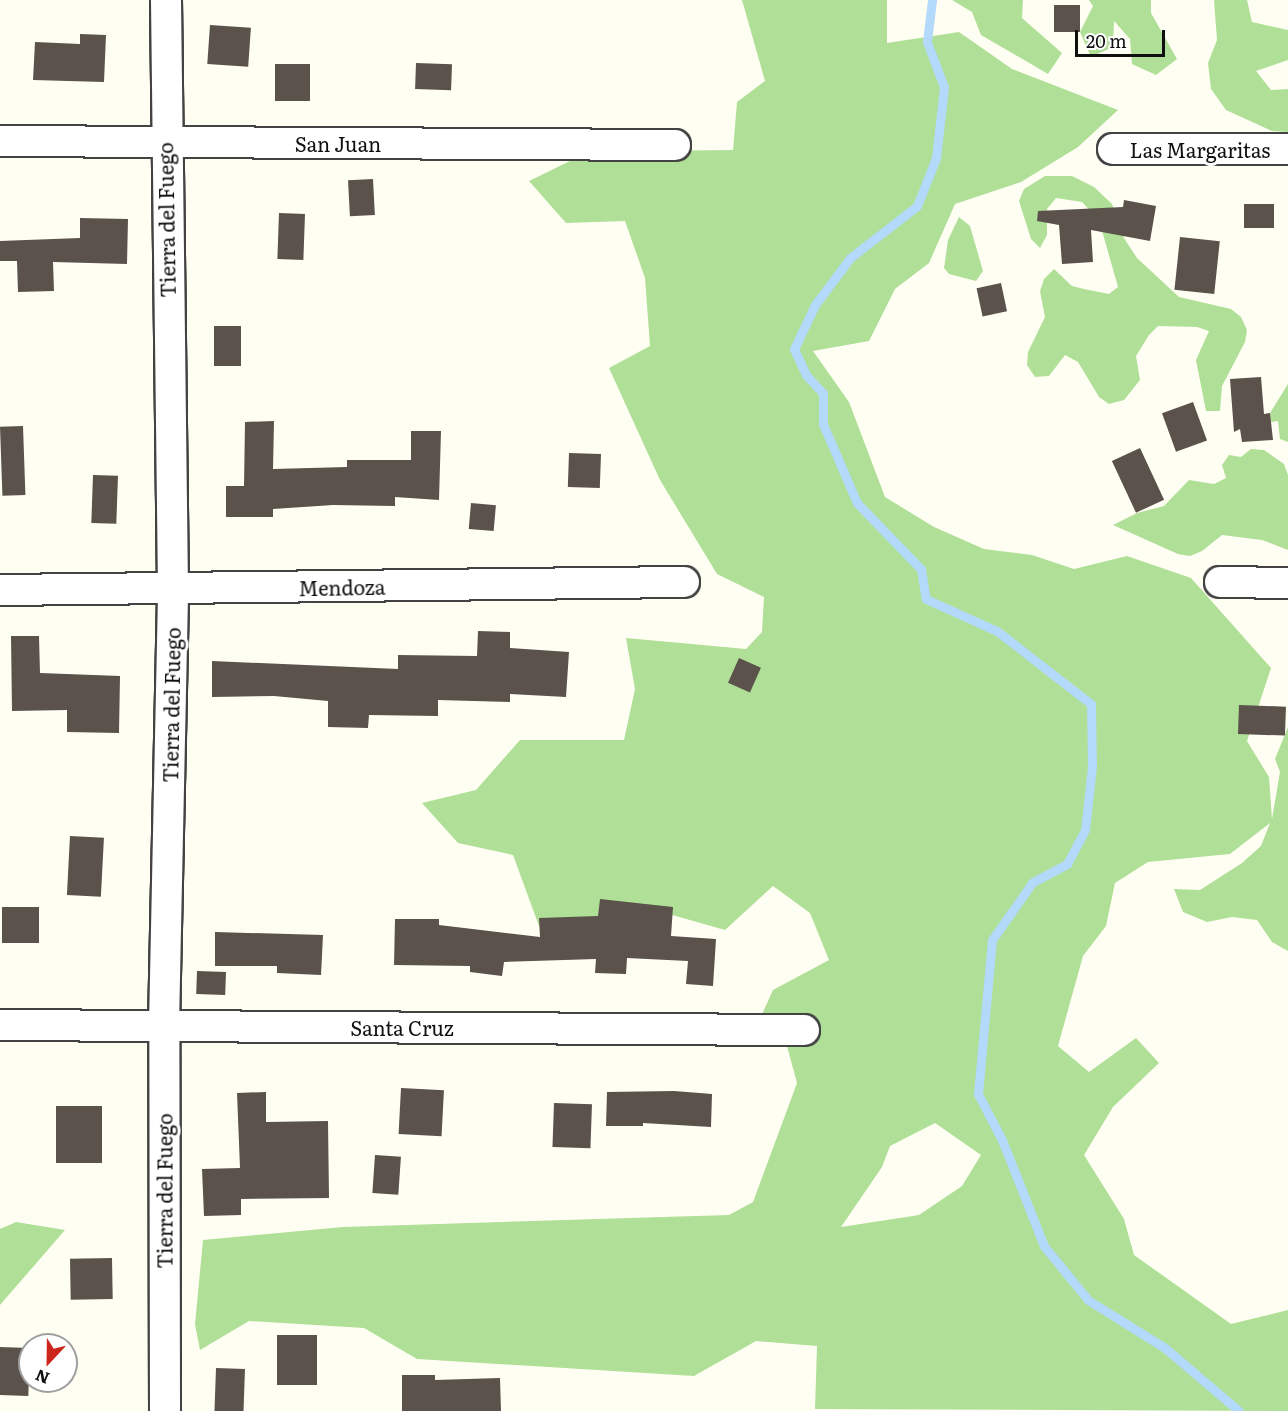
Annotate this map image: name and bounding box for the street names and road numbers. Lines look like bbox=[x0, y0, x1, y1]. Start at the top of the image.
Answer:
street label: San Juan bbox=[295, 131, 381, 155]
street label: Las Margaritas bbox=[1130, 137, 1270, 161]
street label: Tierra del Fuego bbox=[153, 142, 179, 298]
street label: Mendoza bbox=[298, 574, 386, 600]
street label: Tierra del Fuego bbox=[158, 627, 184, 783]
street label: Santa Cruz bbox=[350, 1015, 454, 1039]
street label: Tierra del Fuego bbox=[152, 1113, 176, 1269]

